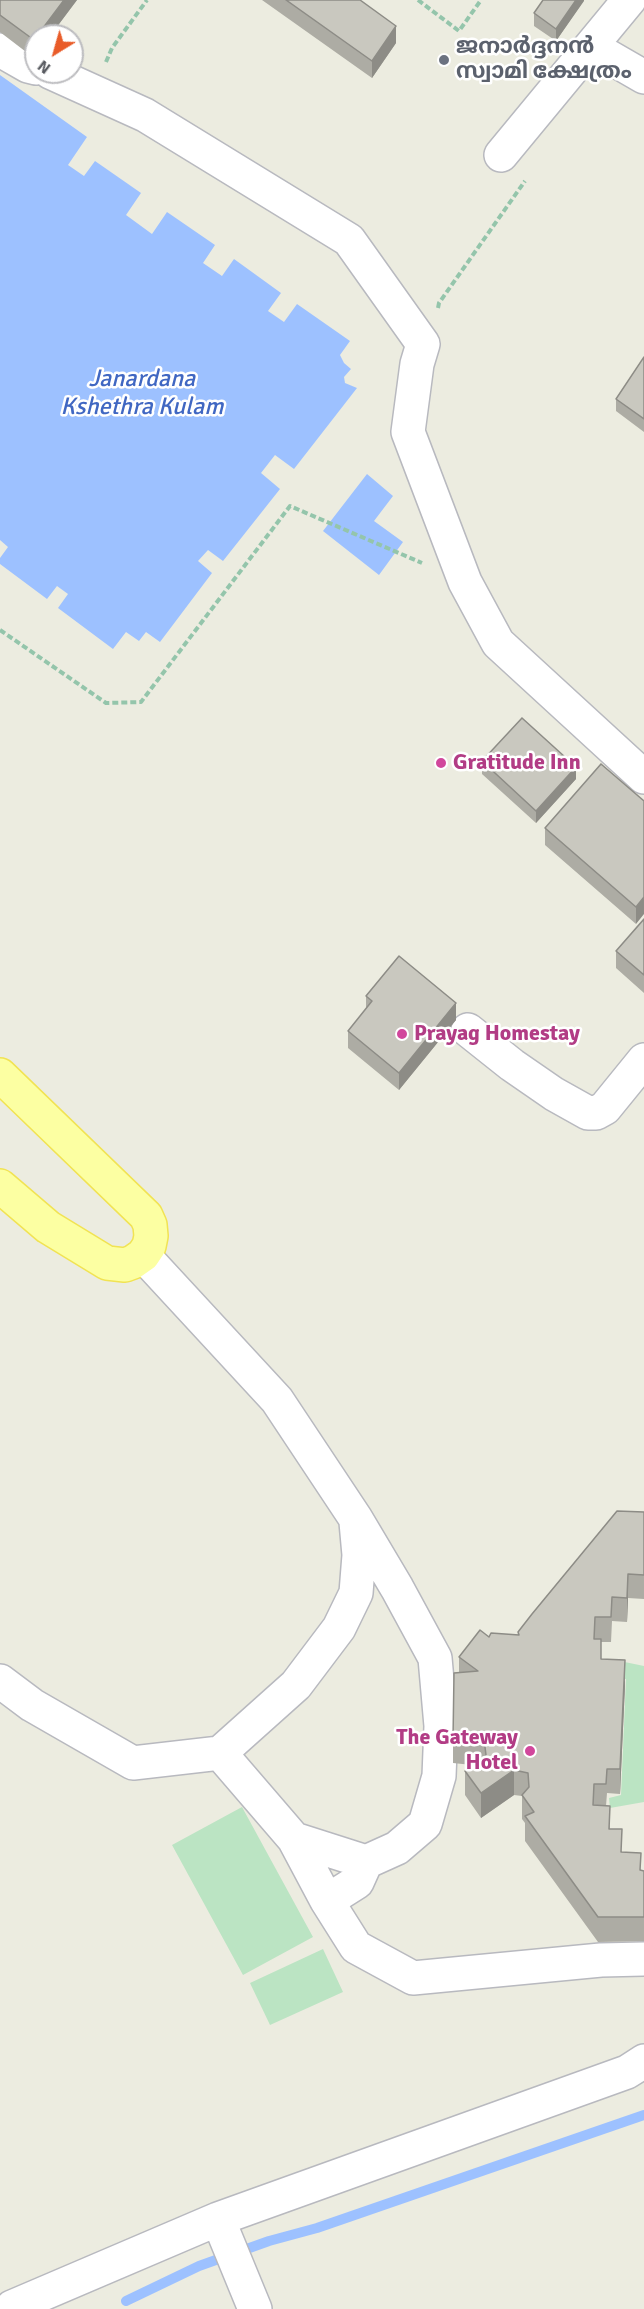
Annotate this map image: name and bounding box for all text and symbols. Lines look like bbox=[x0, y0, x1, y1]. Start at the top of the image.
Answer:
north arrow bbox=[24, 24, 84, 84]
place label: ജനാർദ്ദനൻ സ്വാമി ക്ഷേത്രം bbox=[456, 34, 632, 86]
marker: ജനാർദ്ദനൻ സ്വാമി ക്ഷേത്രം bbox=[437, 53, 451, 67]
text: N bbox=[34, 55, 55, 78]
water label: Janardana Kshethra Kulam bbox=[61, 366, 223, 422]
place label: Gratitude Inn bbox=[453, 750, 581, 776]
marker: Gratitude Inn bbox=[434, 756, 448, 770]
place label: Prayag Homestay bbox=[414, 1021, 580, 1047]
marker: Prayag Homestay bbox=[395, 1027, 409, 1041]
place label: The Gateway Hotel bbox=[396, 1725, 518, 1777]
marker: The Gateway Hotel bbox=[523, 1744, 537, 1758]

